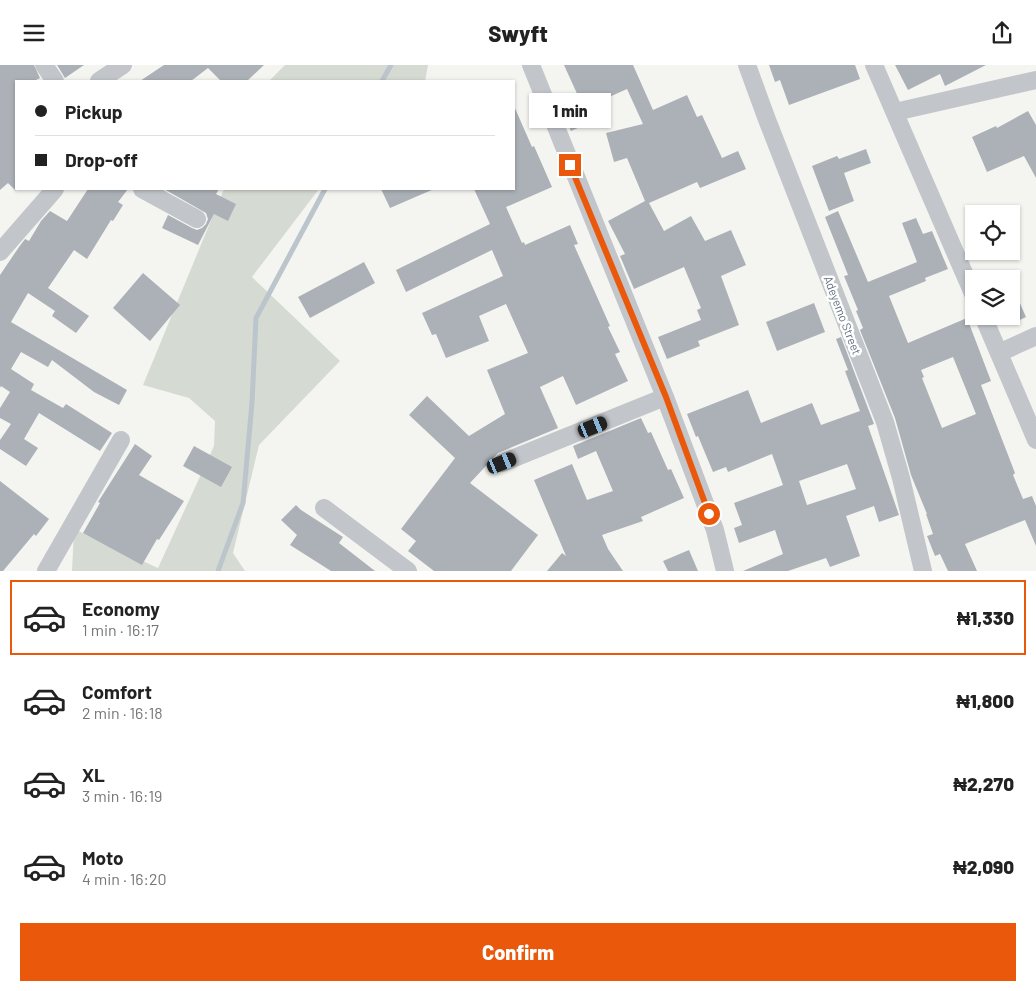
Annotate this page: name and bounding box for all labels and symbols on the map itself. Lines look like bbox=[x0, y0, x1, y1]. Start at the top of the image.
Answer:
callout: 1 min bbox=[529, 93, 611, 127]
route end bbox=[559, 154, 581, 176]
street label: Adeyemo Street bbox=[822, 274, 864, 356]
car bbox=[576, 414, 609, 440]
car bbox=[485, 450, 518, 476]
route start bbox=[698, 503, 720, 525]

